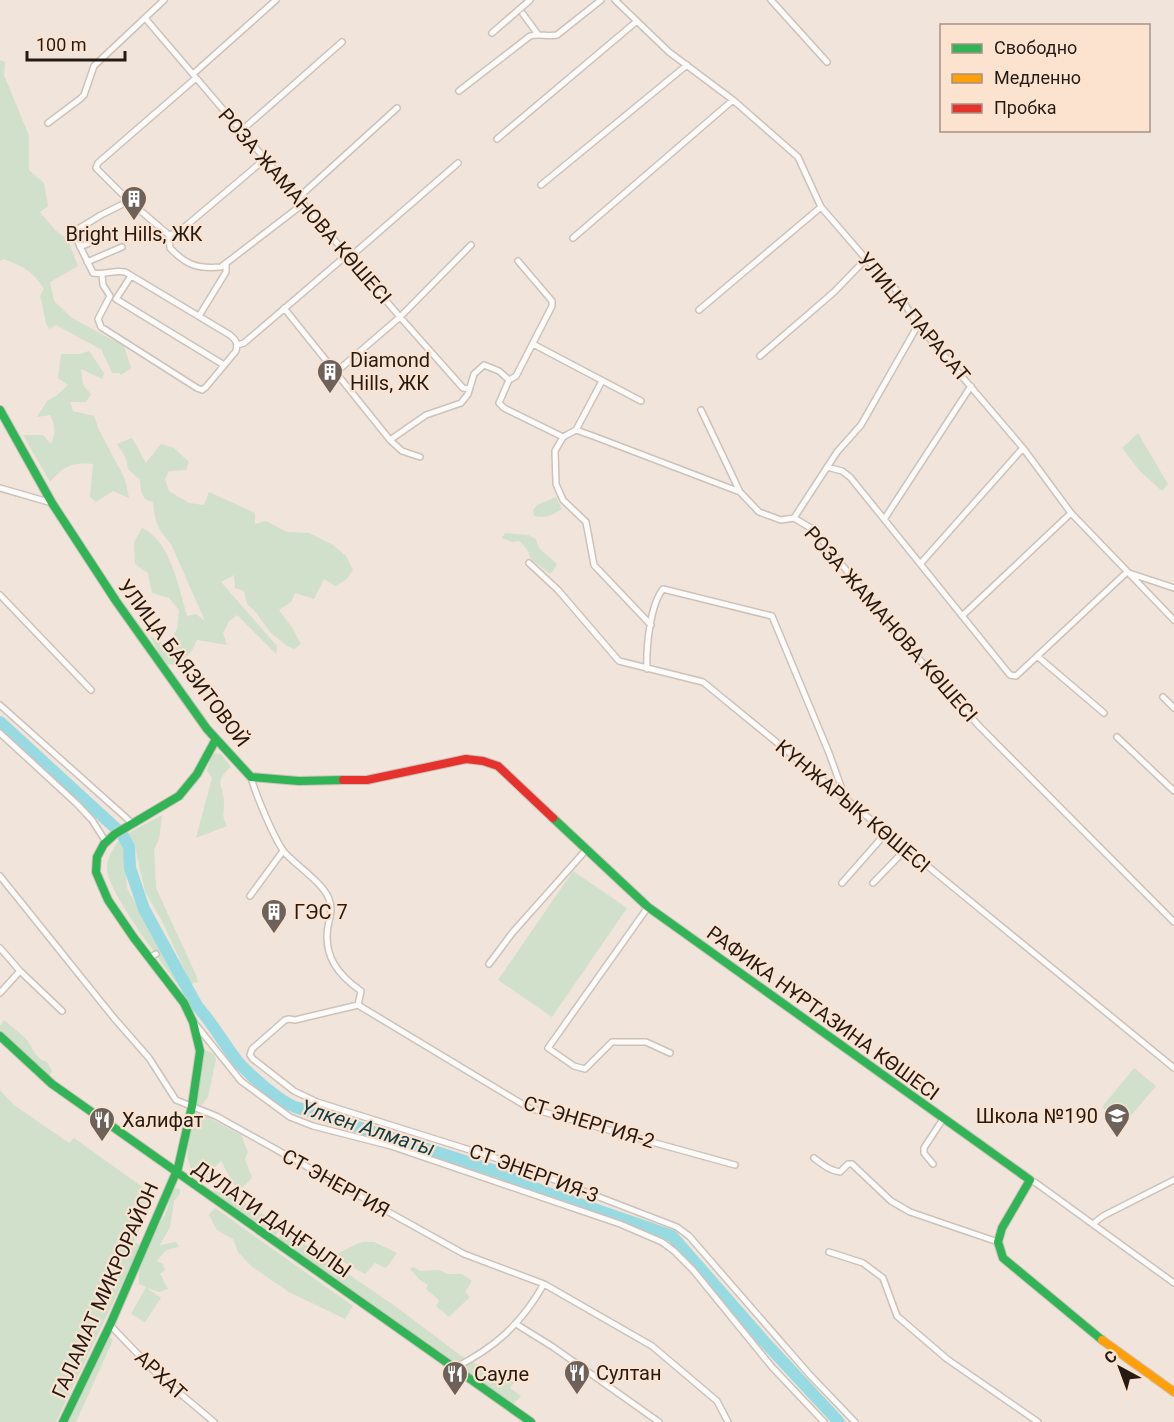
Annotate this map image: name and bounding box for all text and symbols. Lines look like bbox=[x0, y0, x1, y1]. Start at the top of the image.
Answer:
scale bar bbox=[27, 24, 124, 62]
legend bbox=[940, 24, 1150, 132]
text: 100 m bbox=[36, 34, 87, 55]
text: Свободно bbox=[994, 37, 1077, 58]
text: Медленно bbox=[994, 67, 1081, 88]
text: Пробка bbox=[994, 97, 1057, 118]
street label: РОЗА ЖАМАНОВА КӨШЕСІ bbox=[213, 103, 397, 309]
building icon: Bright Hills, ЖК bbox=[119, 184, 149, 222]
place label: Bright Hills, ЖК bbox=[66, 222, 203, 246]
street label: УЛИЦА ПАРАСАТ bbox=[853, 247, 975, 387]
place label: Diamond Hills, ЖК bbox=[350, 348, 430, 395]
building icon: Diamond Hills, ЖК bbox=[315, 357, 345, 395]
street label: РОЗА ЖАМАНОВА КӨШЕСІ bbox=[799, 521, 983, 727]
street label: УЛИЦА БАЯЗИТОВОЙ bbox=[113, 575, 255, 751]
street label: КҮНЖАРЫҚ КӨШЕСІ bbox=[771, 734, 935, 878]
building icon: ГЭС 7 bbox=[259, 897, 289, 935]
place label: ГЭС 7 bbox=[294, 900, 348, 924]
street label: РАФИКА НҰРТАЗИНА КӨШЕСІ bbox=[702, 921, 944, 1105]
street label: СТ ЭНЕРГИЯ-2 bbox=[521, 1091, 657, 1153]
water label: Үлкен Алматы bbox=[298, 1095, 438, 1161]
school or university icon: Школа №190 bbox=[1102, 1101, 1132, 1139]
place label: Школа №190 bbox=[976, 1104, 1098, 1128]
restaurant icon: Халифат bbox=[87, 1105, 117, 1143]
place label: Халифат bbox=[122, 1108, 204, 1132]
street label: СТ ЭНЕРГИЯ-3 bbox=[466, 1138, 602, 1208]
street label: СТ ЭНЕРГИЯ bbox=[278, 1144, 394, 1222]
street label: ДУЛАТИ ДАҢҒЫЛЫ bbox=[188, 1155, 356, 1283]
street label: ГАЛАМАТ МИКРОРАЙОН bbox=[47, 1179, 163, 1401]
north arrow bbox=[1090, 1338, 1150, 1398]
street label: АРХАТ bbox=[130, 1345, 192, 1405]
text: С bbox=[1100, 1346, 1121, 1368]
restaurant icon: Султан bbox=[562, 1358, 592, 1396]
restaurant icon: Сауле bbox=[440, 1359, 470, 1397]
place label: Султан bbox=[596, 1361, 662, 1385]
place label: Сауле bbox=[474, 1362, 529, 1386]

